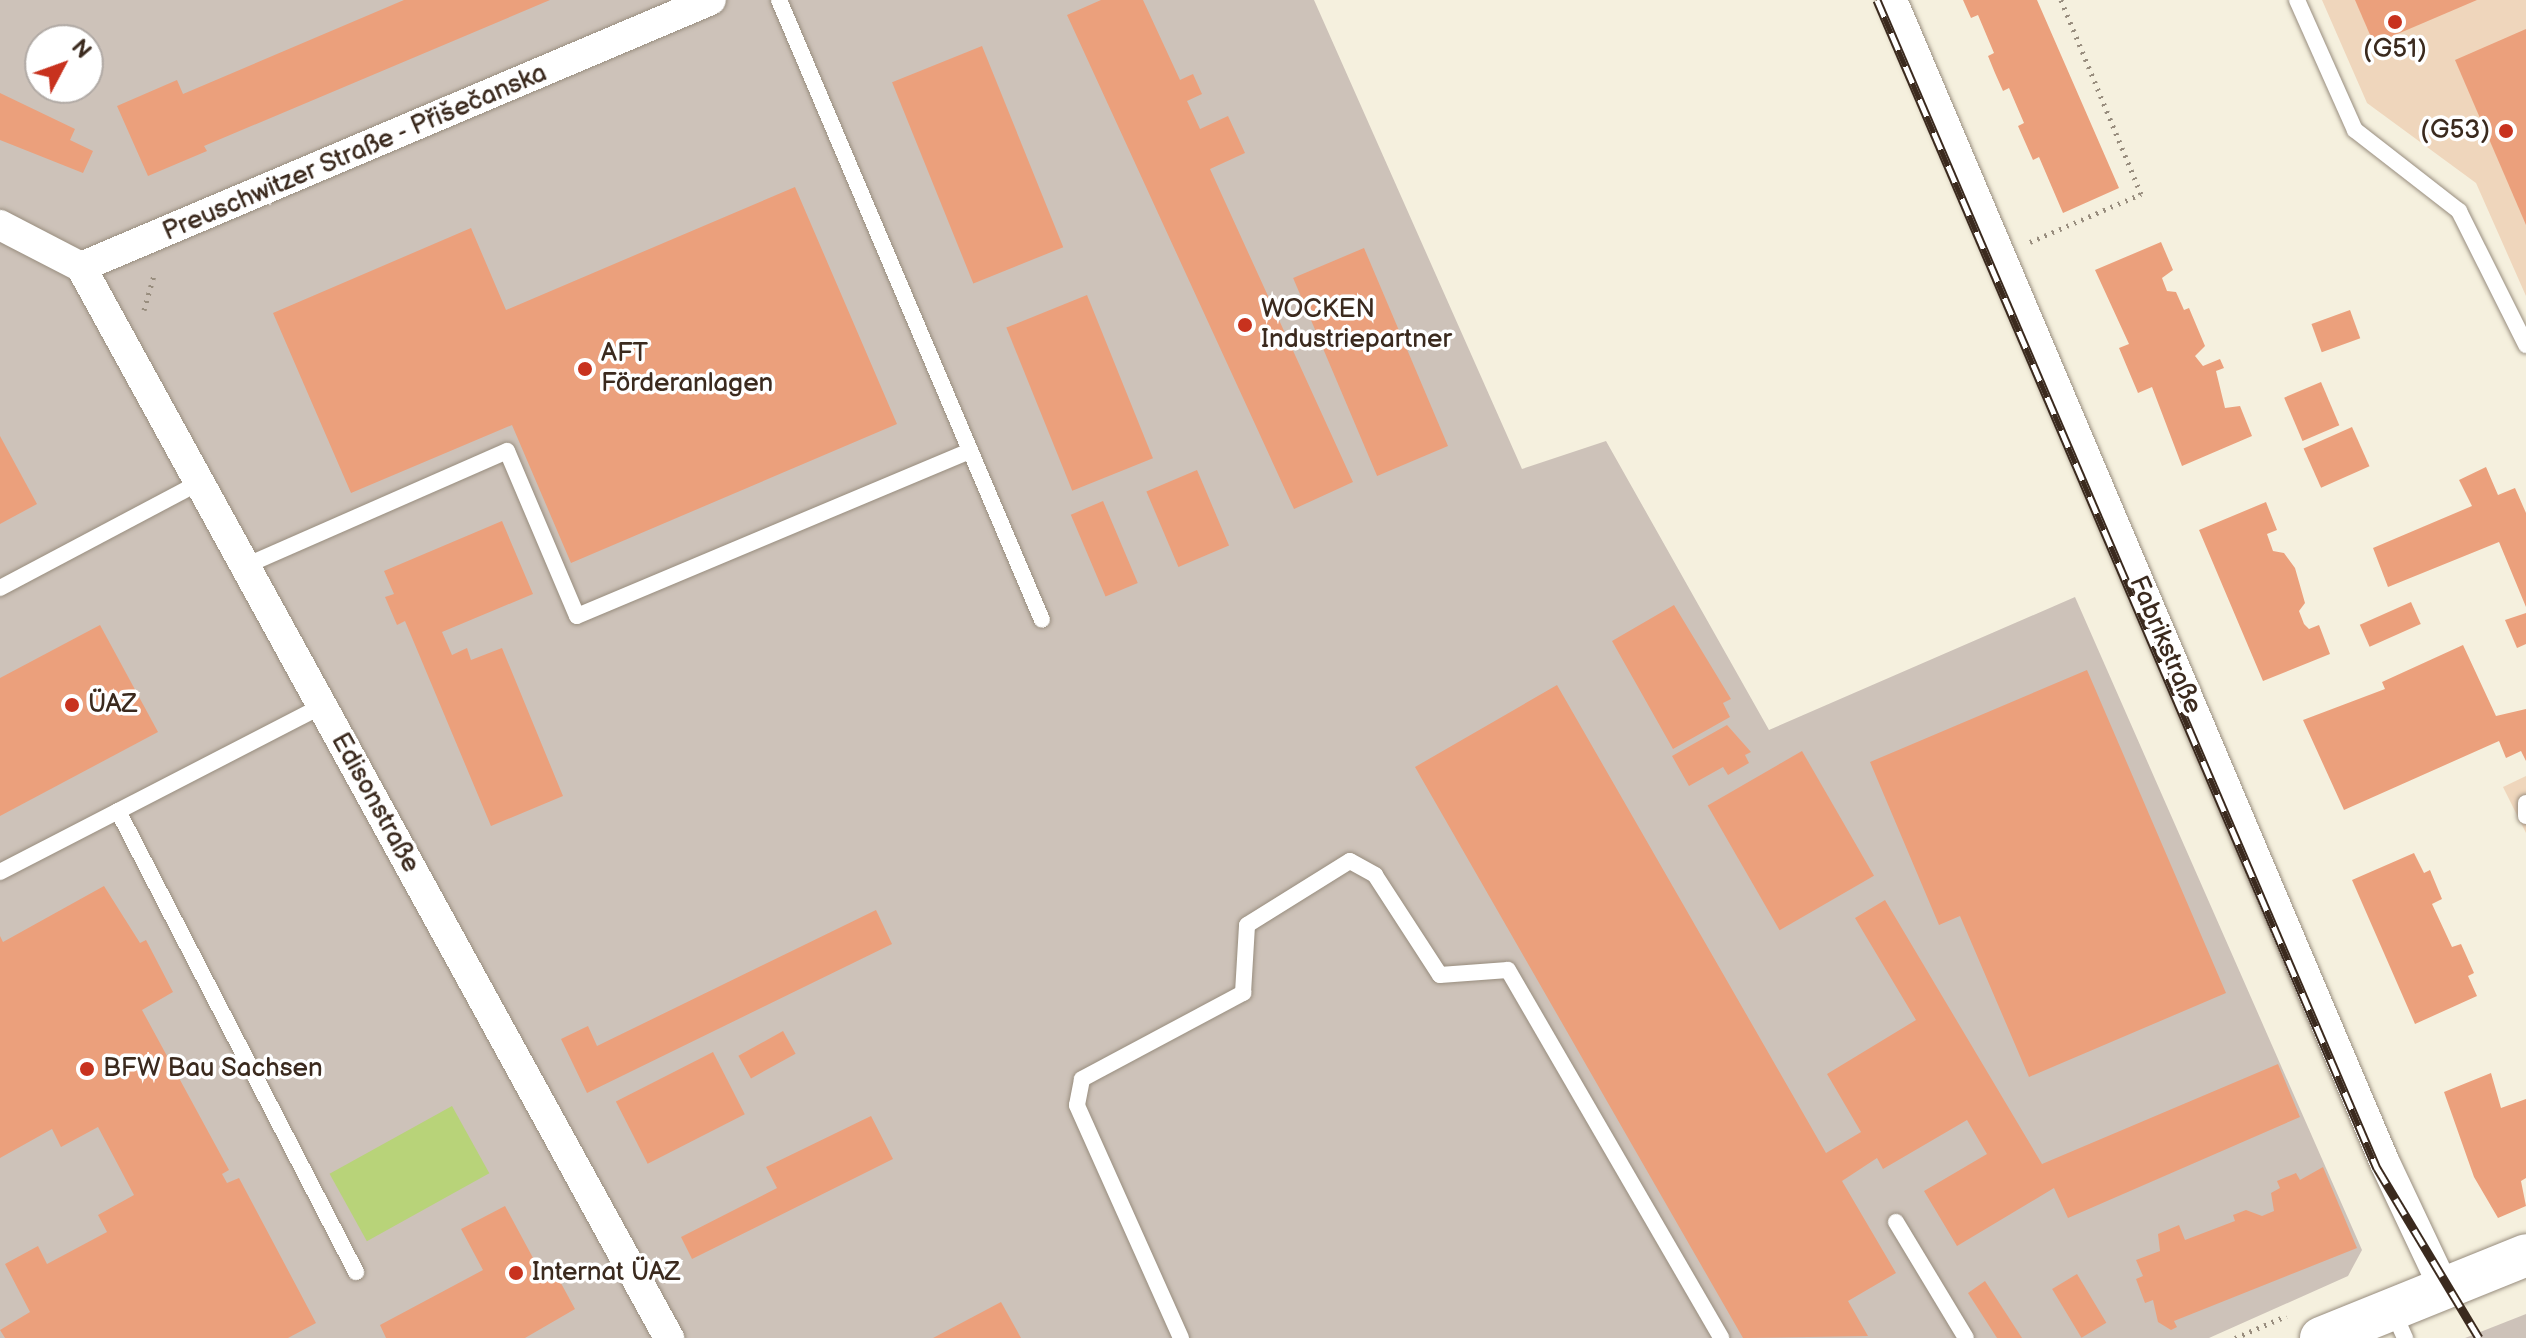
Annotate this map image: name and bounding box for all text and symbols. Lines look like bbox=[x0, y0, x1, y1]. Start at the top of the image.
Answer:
marker: (G51) bbox=[2386, 13, 2404, 31]
north arrow bbox=[24, 24, 104, 104]
text: N bbox=[65, 34, 97, 64]
place label: (G51) bbox=[2363, 34, 2427, 66]
street label: Preuschwitzer Straße - Přišečanska bbox=[157, 57, 553, 249]
place label: (G53) bbox=[2421, 115, 2490, 147]
marker: (G53) bbox=[2497, 122, 2515, 140]
place label: WOCKEN Industriepartner bbox=[1261, 294, 1452, 356]
marker: WOCKEN Industriepartner bbox=[1236, 316, 1254, 334]
place label: AFT Förderanlagen bbox=[601, 338, 773, 400]
marker: AFT Förderanlagen bbox=[576, 360, 594, 378]
street label: Fabrikstraße bbox=[2122, 571, 2208, 719]
place label: ÜAZ bbox=[88, 689, 137, 721]
marker: ÜAZ bbox=[63, 696, 81, 714]
street label: Edisonstraße bbox=[324, 728, 426, 878]
place label: BFW Bau Sachsen bbox=[103, 1053, 323, 1085]
marker: BFW Bau Sachsen bbox=[78, 1060, 96, 1078]
place label: Internat ÜAZ bbox=[532, 1257, 681, 1289]
marker: Internat ÜAZ bbox=[507, 1264, 525, 1282]

